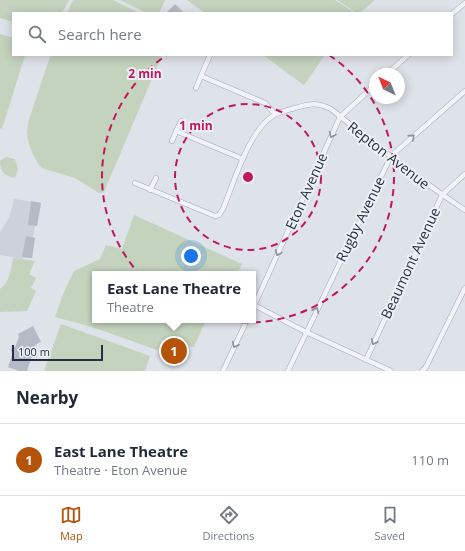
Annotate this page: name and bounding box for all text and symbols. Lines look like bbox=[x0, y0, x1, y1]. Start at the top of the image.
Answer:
search box bbox=[12, 12, 453, 56]
icon: search bbox=[26, 23, 48, 45]
text: Search here bbox=[58, 24, 142, 44]
text: 2 min bbox=[128, 65, 162, 82]
north arrow bbox=[369, 68, 405, 104]
text: 1 min bbox=[179, 117, 213, 134]
street label: Repton Avenue bbox=[344, 117, 434, 193]
one-way arrow bbox=[329, 130, 337, 138]
one-way arrow bbox=[408, 135, 415, 142]
street label: Eton Avenue bbox=[281, 149, 331, 232]
centre of rings bbox=[241, 170, 255, 184]
street label: Rugby Avenue bbox=[331, 173, 389, 265]
street label: Beaumont Avenue bbox=[376, 204, 444, 322]
your location bbox=[181, 246, 201, 266]
one-way arrow bbox=[275, 249, 283, 256]
popup bbox=[92, 271, 256, 323]
text: East Lane Theatre bbox=[107, 278, 241, 298]
text: Theatre bbox=[107, 298, 154, 316]
one-way arrow bbox=[311, 307, 319, 315]
pin: 1 bbox=[161, 336, 187, 366]
one-way arrow bbox=[371, 338, 379, 345]
one-way arrow bbox=[232, 341, 240, 349]
scale bar bbox=[12, 343, 103, 362]
text: 100 m bbox=[18, 344, 50, 359]
text: Nearby bbox=[16, 386, 78, 409]
text: East Lane Theatre bbox=[54, 441, 188, 461]
text: 1 bbox=[25, 451, 33, 469]
text: 110 m bbox=[411, 451, 449, 469]
text: Theatre · Eton Avenue bbox=[54, 461, 187, 479]
tab: Map bbox=[60, 504, 83, 543]
tab: Directions bbox=[203, 504, 255, 543]
tab: Saved bbox=[374, 504, 405, 543]

